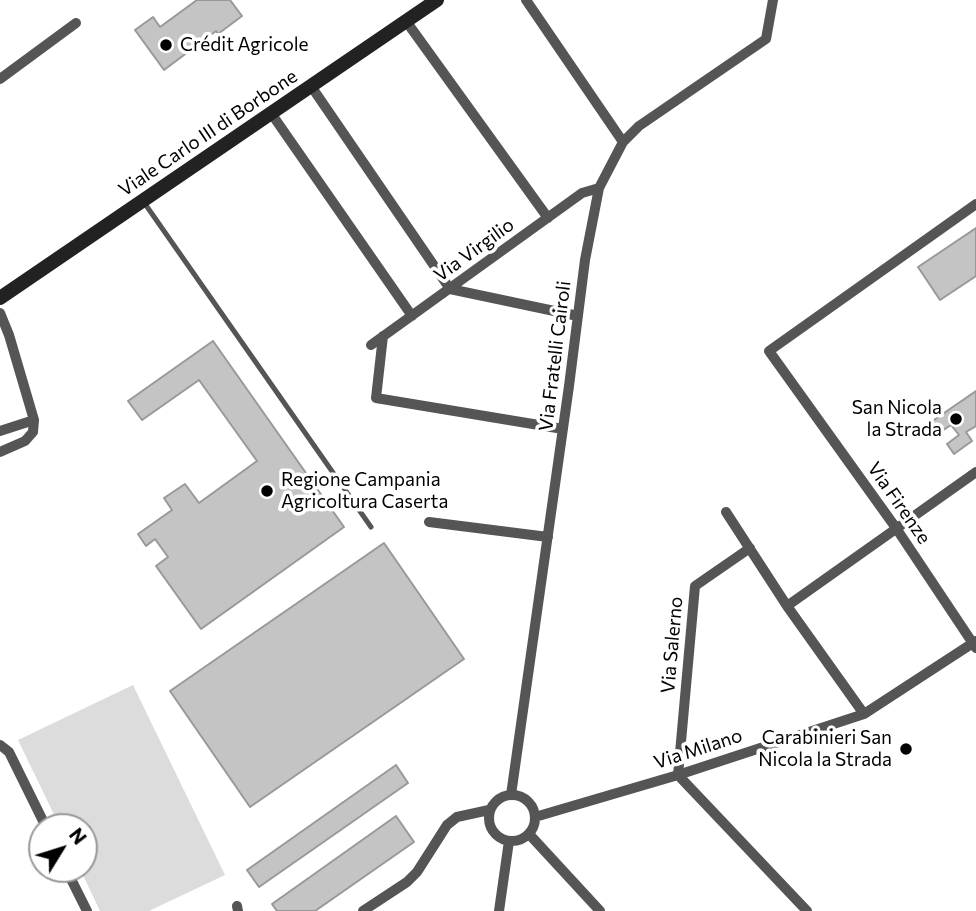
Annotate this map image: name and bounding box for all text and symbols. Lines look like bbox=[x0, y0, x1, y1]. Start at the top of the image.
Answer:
place label: Crédit Agricole bbox=[180, 34, 309, 56]
marker: Crédit Agricole bbox=[158, 37, 174, 53]
street label: Viale Carlo III di Borbone bbox=[114, 65, 302, 201]
street label: Via Virgilio bbox=[430, 213, 518, 287]
street label: Via Fratelli Cairoli bbox=[534, 279, 576, 433]
place label: San Nicola la Strada bbox=[852, 397, 942, 441]
marker: San Nicola la Strada bbox=[948, 411, 964, 427]
street label: Via Firenze bbox=[862, 458, 936, 548]
place label: Regione Campania Agricoltura Caserta bbox=[281, 469, 448, 513]
marker: Regione Campania Agricoltura Caserta bbox=[259, 483, 275, 499]
street label: Via Salerno bbox=[656, 596, 688, 694]
street label: Via Milano bbox=[651, 724, 745, 774]
place label: Carabinieri San Nicola la Strada bbox=[758, 727, 892, 771]
marker: Carabinieri San Nicola la Strada bbox=[898, 741, 914, 757]
north arrow bbox=[28, 813, 98, 883]
text: N bbox=[65, 823, 92, 849]

